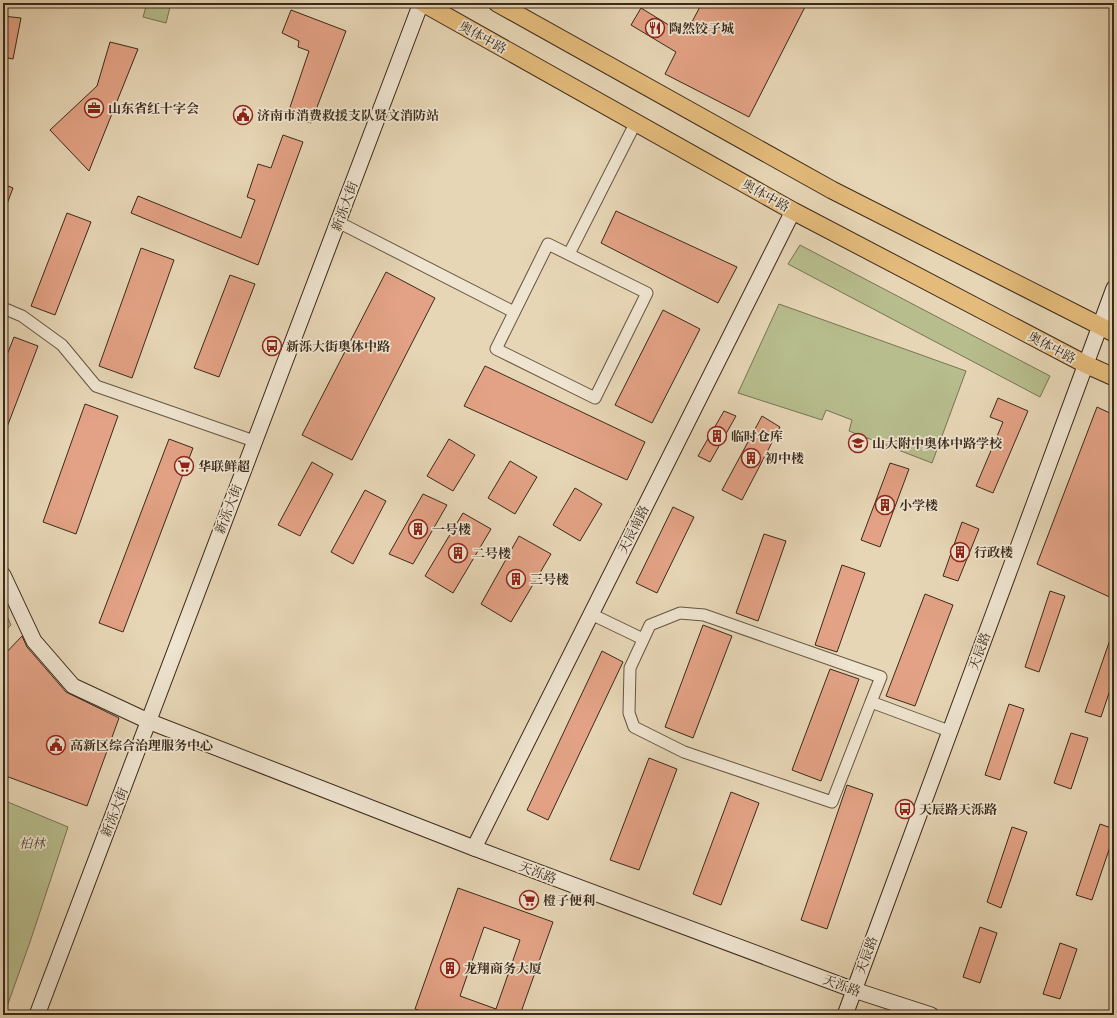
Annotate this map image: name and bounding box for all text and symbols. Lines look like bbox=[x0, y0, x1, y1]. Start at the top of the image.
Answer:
street label: 奥体中路 bbox=[456, 17, 510, 57]
restaurant icon: 陶然饺子城 bbox=[644, 17, 666, 39]
place label: 陶然饺子城 bbox=[669, 20, 734, 36]
office icon: 山东省红十字会 bbox=[83, 97, 105, 119]
place label: 山东省红十字会 bbox=[108, 100, 199, 116]
public building icon: 济南市消费救援支队贤文消防站 bbox=[232, 104, 254, 126]
place label: 济南市消费救援支队贤文消防站 bbox=[257, 107, 439, 123]
street label: 奥体中路 bbox=[739, 175, 793, 215]
street label: 新泺大街 bbox=[328, 179, 360, 233]
street label: 奥体中路 bbox=[1025, 328, 1079, 366]
bus stop icon: 新泺大街奥体中路 bbox=[261, 335, 283, 357]
place label: 新泺大街奥体中路 bbox=[286, 338, 390, 354]
building icon: 临时仓库 bbox=[706, 425, 728, 447]
place label: 临时仓库 bbox=[731, 428, 783, 444]
school or university icon: 山大附中奥体中路学校 bbox=[847, 432, 869, 454]
place label: 山大附中奥体中路学校 bbox=[872, 435, 1002, 451]
building icon: 初中楼 bbox=[740, 447, 762, 469]
place label: 初中楼 bbox=[765, 450, 804, 466]
supermarket icon: 华联鲜超 bbox=[173, 455, 195, 477]
place label: 华联鲜超 bbox=[198, 458, 250, 474]
street label: 新泺大街 bbox=[211, 482, 245, 536]
building icon: 小学楼 bbox=[874, 494, 896, 516]
place label: 小学楼 bbox=[899, 497, 938, 513]
street label: 天辰南路 bbox=[614, 502, 652, 556]
building icon: 一号楼 bbox=[407, 518, 429, 540]
place label: 一号楼 bbox=[432, 521, 471, 537]
building icon: 行政楼 bbox=[949, 541, 971, 563]
building icon: 二号楼 bbox=[447, 542, 469, 564]
place label: 行政楼 bbox=[974, 544, 1013, 560]
place label: 二号楼 bbox=[472, 545, 511, 561]
building icon: 三号楼 bbox=[505, 568, 527, 590]
place label: 三号楼 bbox=[530, 571, 569, 587]
street label: 天辰路 bbox=[965, 630, 993, 672]
public building icon: 高新区综合治理服务中心 bbox=[45, 734, 67, 756]
place label: 高新区综合治理服务中心 bbox=[70, 737, 213, 753]
street label: 新泺大街 bbox=[97, 785, 131, 839]
bus stop icon: 天辰路天泺路 bbox=[894, 798, 916, 820]
place label: 天辰路天泺路 bbox=[919, 801, 997, 817]
park label: 柏林 bbox=[19, 835, 47, 851]
street label: 天泺路 bbox=[517, 858, 559, 886]
supermarket icon: 橙子便利 bbox=[518, 889, 540, 911]
place label: 橙子便利 bbox=[543, 892, 595, 908]
street label: 天辰路 bbox=[852, 934, 880, 976]
building icon: 龙翔商务大厦 bbox=[439, 957, 461, 979]
place label: 龙翔商务大厦 bbox=[464, 960, 542, 976]
street label: 天泺路 bbox=[821, 971, 863, 999]

